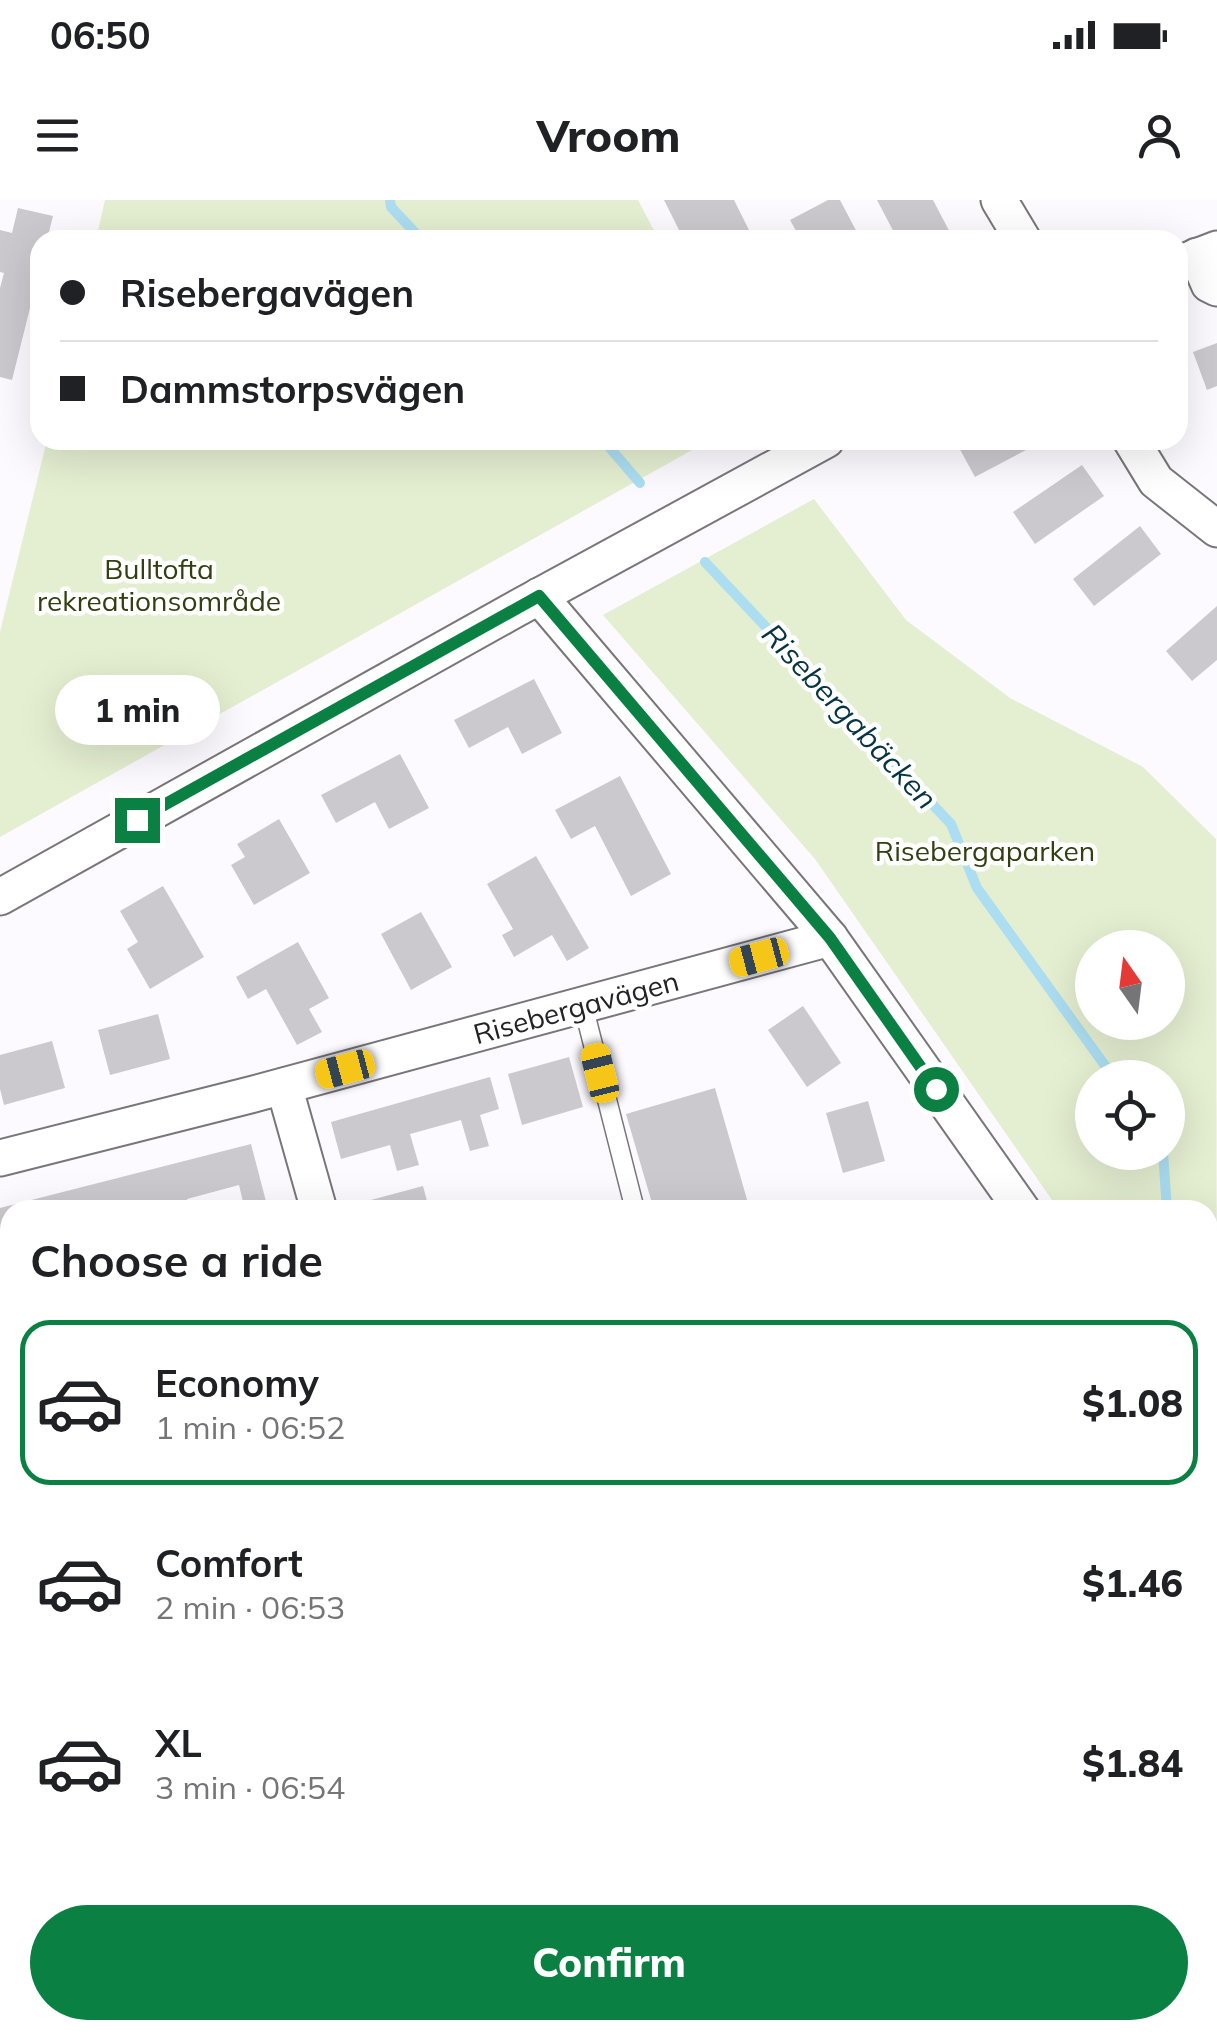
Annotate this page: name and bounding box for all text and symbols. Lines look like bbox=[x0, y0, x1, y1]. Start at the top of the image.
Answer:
text: 06:50 bbox=[50, 11, 151, 59]
text: Vroom bbox=[537, 107, 680, 163]
icon: menu bbox=[30, 108, 85, 163]
icon: person bbox=[1132, 108, 1187, 163]
text: Risebergavägen bbox=[120, 269, 414, 317]
text: Dammstorpsvägen bbox=[120, 365, 465, 413]
park label: Bulltofta rekreationsområde bbox=[37, 551, 281, 618]
water label: Risebergabäcken bbox=[754, 615, 946, 817]
callout: 1 min bbox=[54, 675, 220, 745]
text: 1 min bbox=[95, 690, 180, 730]
route end bbox=[115, 798, 160, 843]
park label: Risebergaparken bbox=[875, 833, 1095, 868]
north arrow bbox=[1075, 930, 1185, 1040]
map controls bbox=[1075, 930, 1185, 1170]
car bbox=[726, 935, 792, 979]
street label: Risebergavägen bbox=[470, 963, 682, 1051]
car bbox=[578, 1040, 622, 1106]
car bbox=[312, 1047, 378, 1091]
button: locate bbox=[1075, 1060, 1185, 1170]
route start bbox=[914, 1067, 959, 1112]
text: Choose a ride bbox=[30, 1232, 323, 1288]
icon: car bbox=[35, 1358, 125, 1448]
text: Economy bbox=[155, 1359, 319, 1407]
text: $1.08 bbox=[1082, 1379, 1183, 1427]
text: 1 min · 06:52 bbox=[155, 1407, 345, 1447]
icon: car bbox=[35, 1538, 125, 1628]
text: Comfort bbox=[155, 1539, 303, 1587]
text: $1.46 bbox=[1082, 1559, 1183, 1607]
text: 2 min · 06:53 bbox=[155, 1587, 345, 1627]
icon: car bbox=[35, 1718, 125, 1808]
text: XL bbox=[155, 1719, 202, 1767]
text: $1.84 bbox=[1082, 1739, 1183, 1787]
text: 3 min · 06:54 bbox=[155, 1767, 345, 1807]
button: Confirm bbox=[30, 1905, 1188, 2020]

